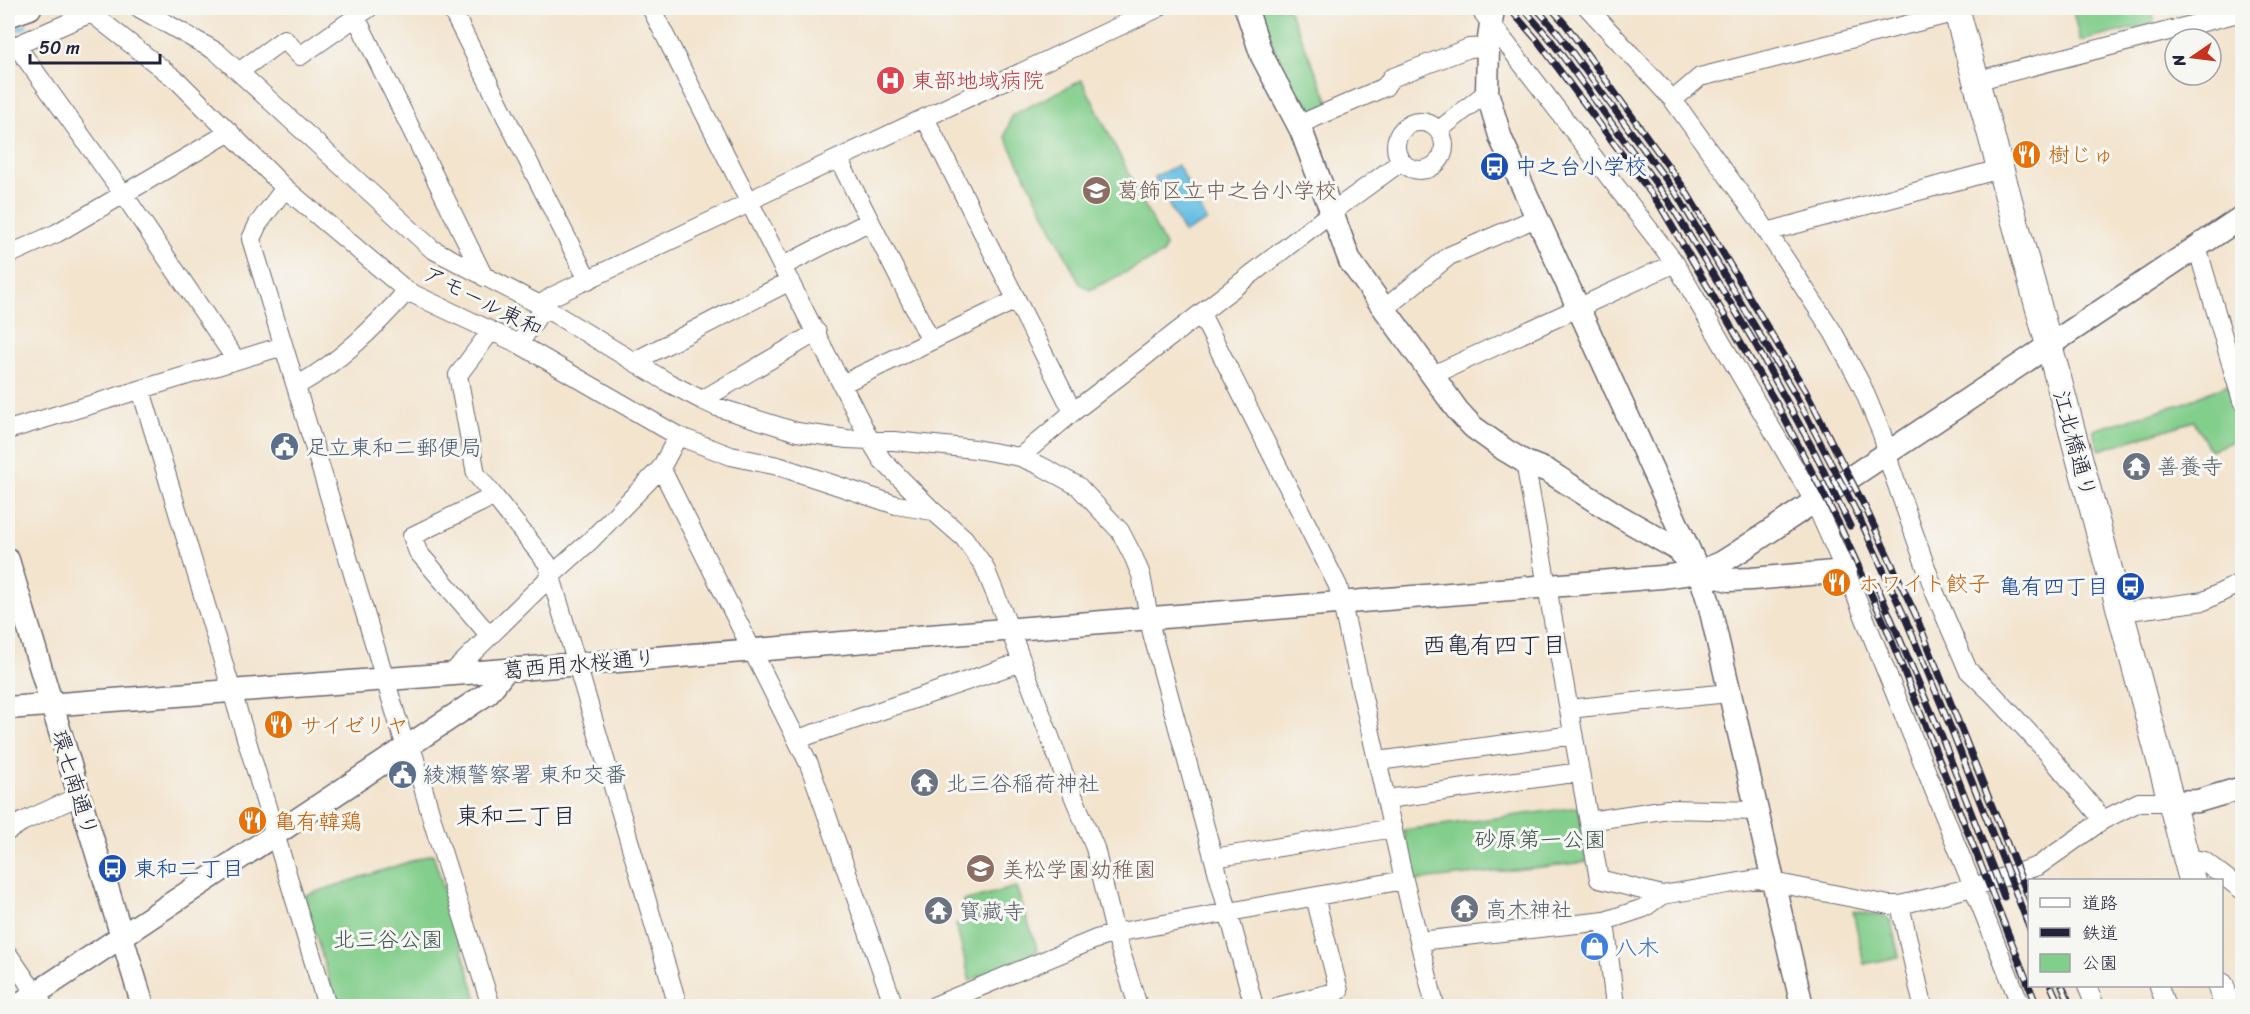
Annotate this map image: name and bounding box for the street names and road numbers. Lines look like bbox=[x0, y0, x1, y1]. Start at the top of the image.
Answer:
street label: アモール東和 bbox=[416, 254, 550, 348]
street label: 江北橋通り bbox=[2042, 386, 2108, 502]
street label: 葛西用水桜通り bbox=[501, 638, 657, 690]
street label: 環七南通り bbox=[40, 725, 110, 841]

